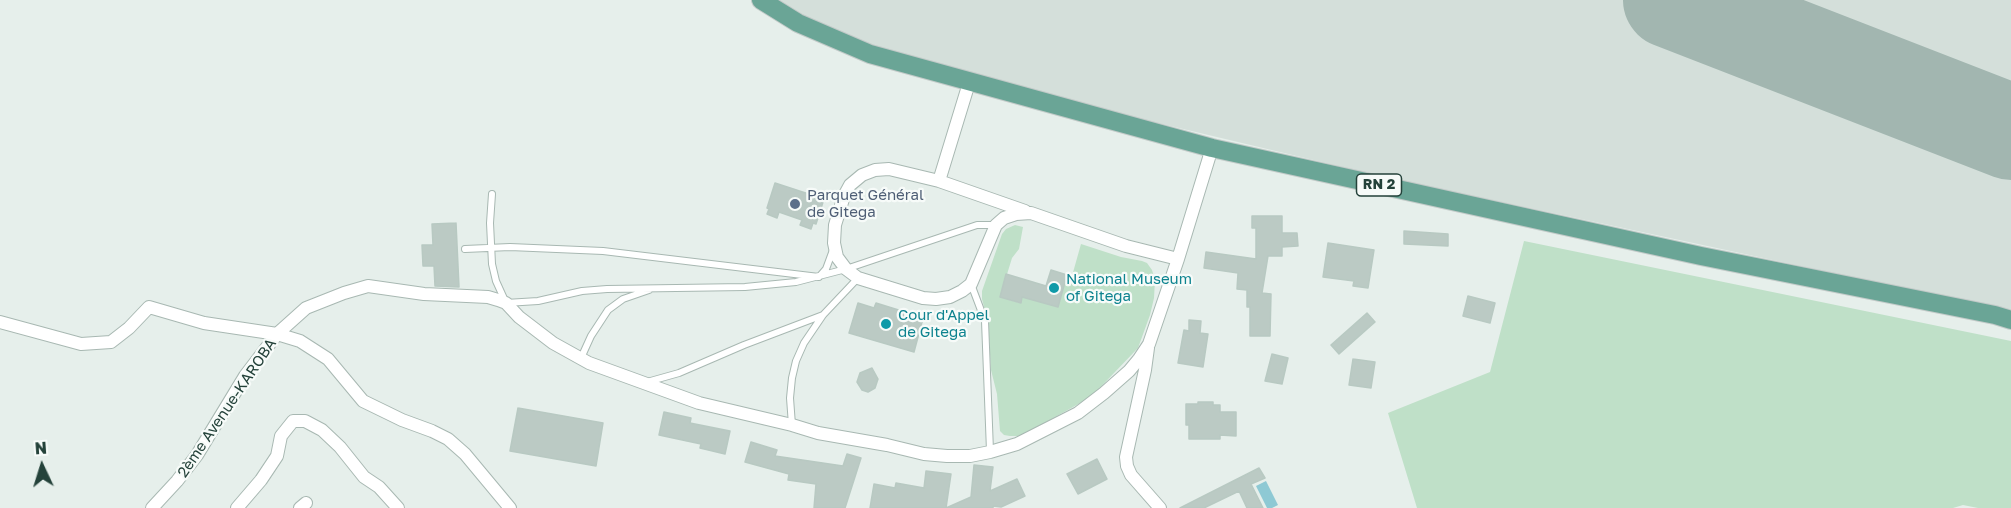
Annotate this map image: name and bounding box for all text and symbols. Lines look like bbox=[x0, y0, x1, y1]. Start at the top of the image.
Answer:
road number: RN 2 bbox=[1356, 174, 1402, 196]
place label: Parquet Général de Gitega bbox=[807, 186, 924, 221]
marker: Parquet Général de Gitega bbox=[788, 197, 802, 211]
place label: National Museum of Gitega bbox=[1066, 270, 1192, 305]
marker: National Museum of Gitega bbox=[1047, 281, 1061, 295]
place label: Cour d'Appel de Gitega bbox=[898, 306, 989, 341]
marker: Cour d'Appel de Gitega bbox=[879, 317, 893, 331]
street label: 2ème Avenue-KAROBA bbox=[174, 335, 280, 481]
north arrow bbox=[12, 436, 72, 496]
text: N bbox=[34, 438, 48, 458]

